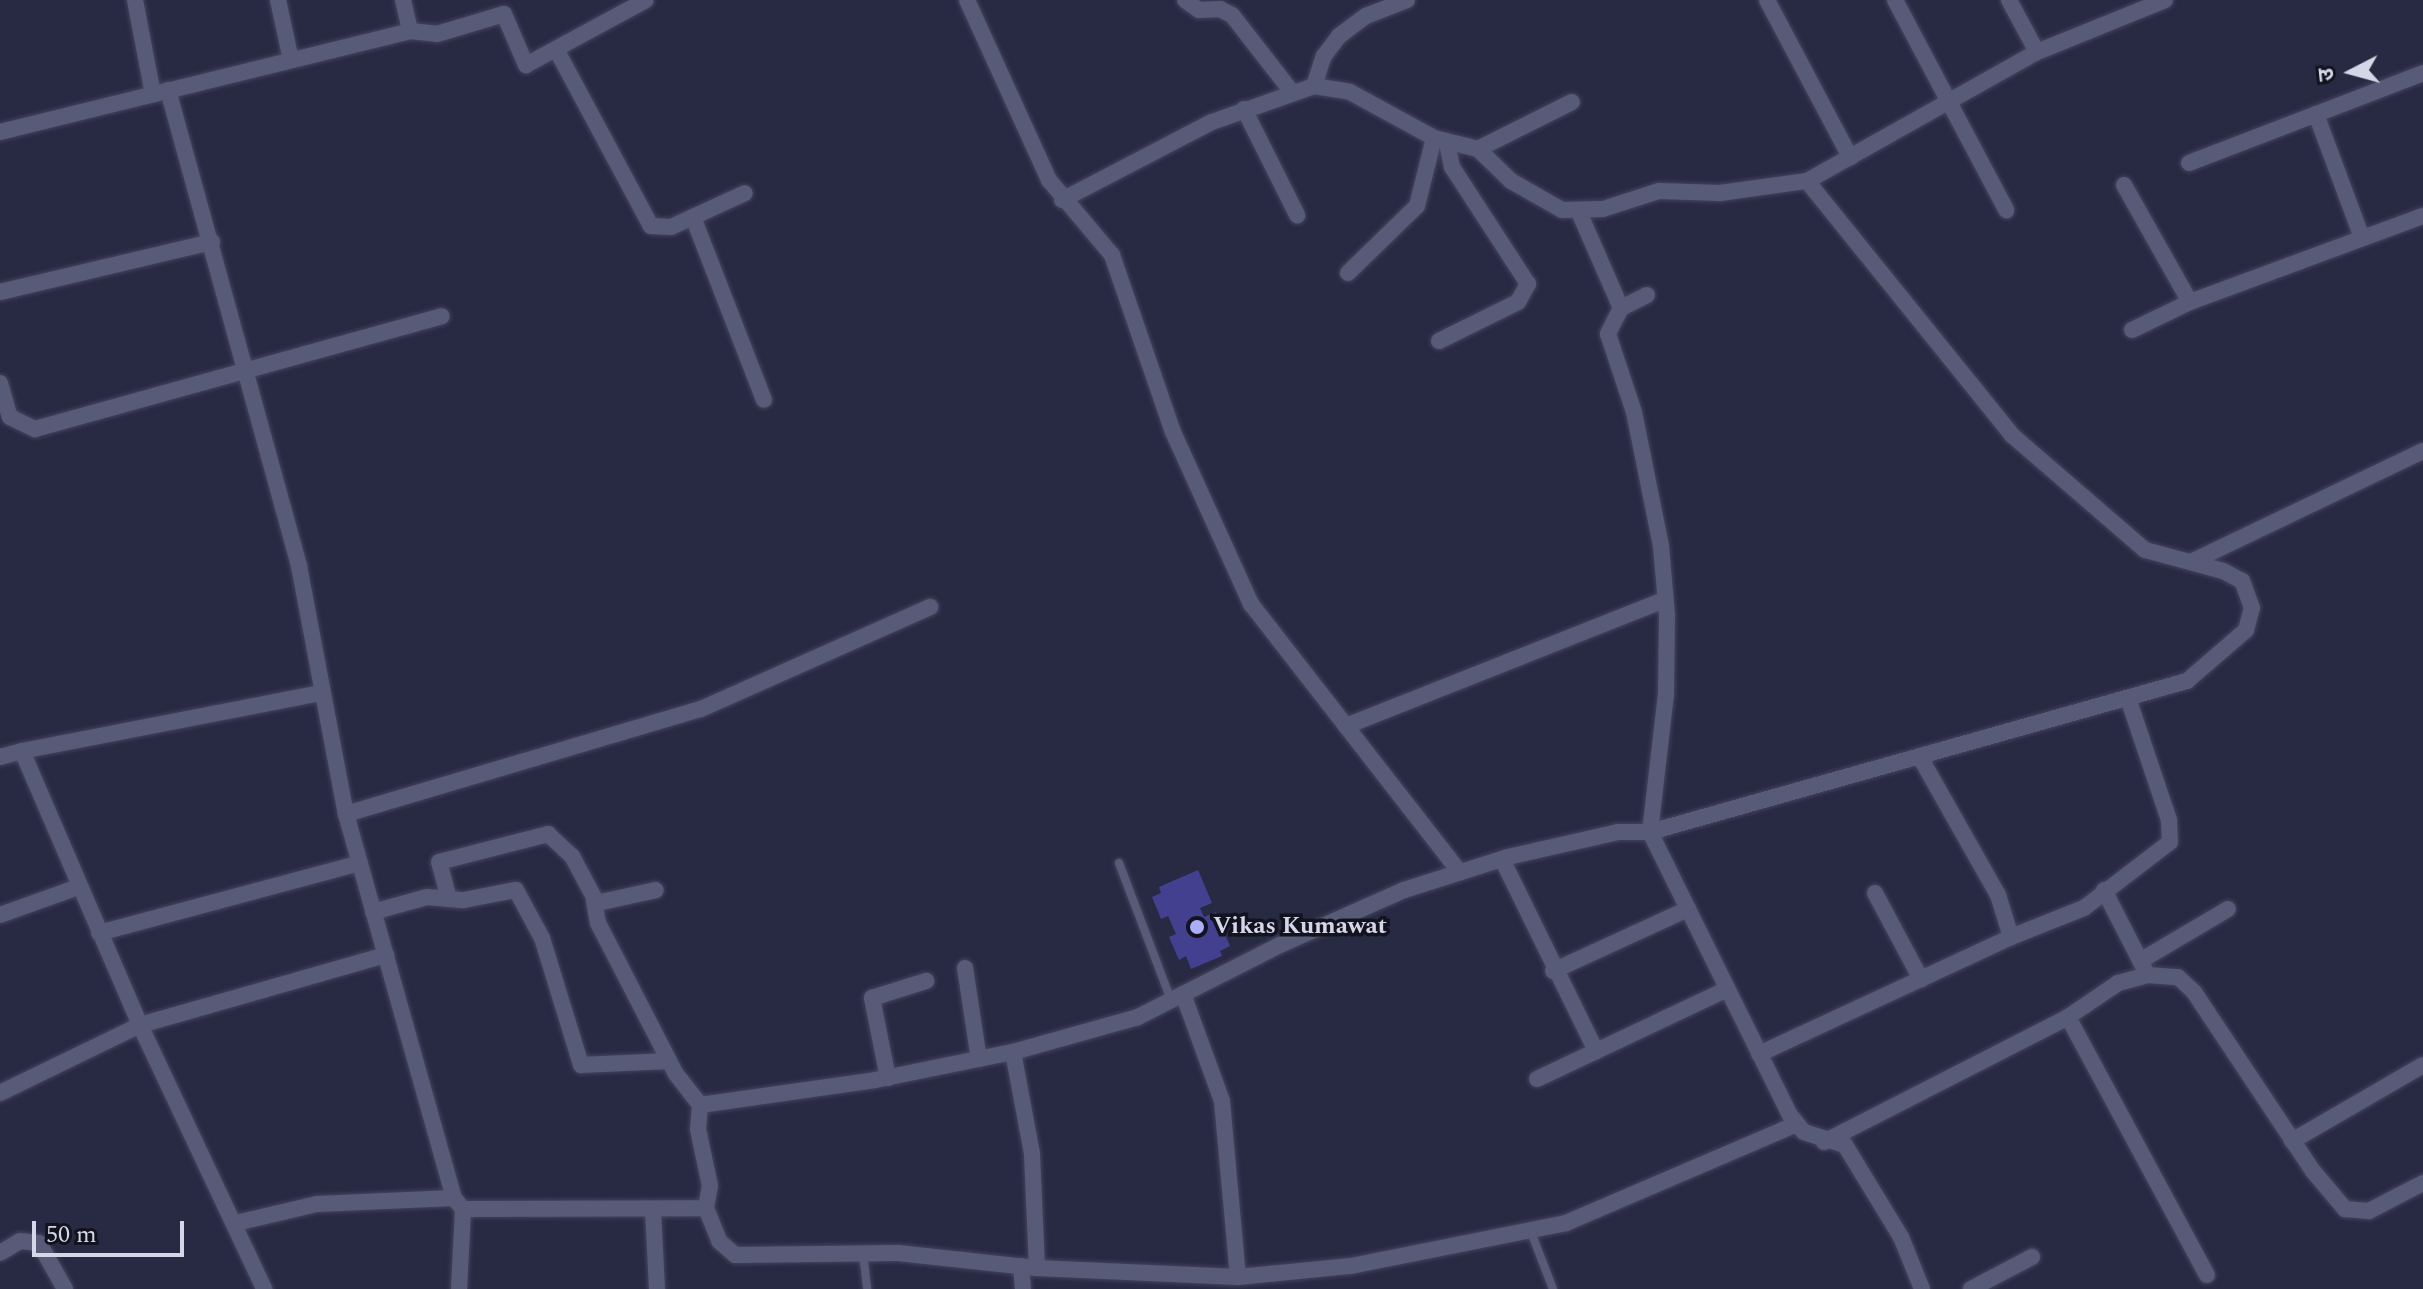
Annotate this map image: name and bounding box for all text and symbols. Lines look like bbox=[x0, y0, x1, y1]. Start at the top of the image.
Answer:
north arrow bbox=[2311, 32, 2391, 112]
text: उ bbox=[2310, 66, 2344, 83]
place label: Vikas Kumawat bbox=[1213, 913, 1387, 941]
marker: Vikas Kumawat bbox=[1188, 918, 1206, 936]
scale bar bbox=[36, 1205, 188, 1255]
text: 50 m bbox=[46, 1217, 97, 1253]

